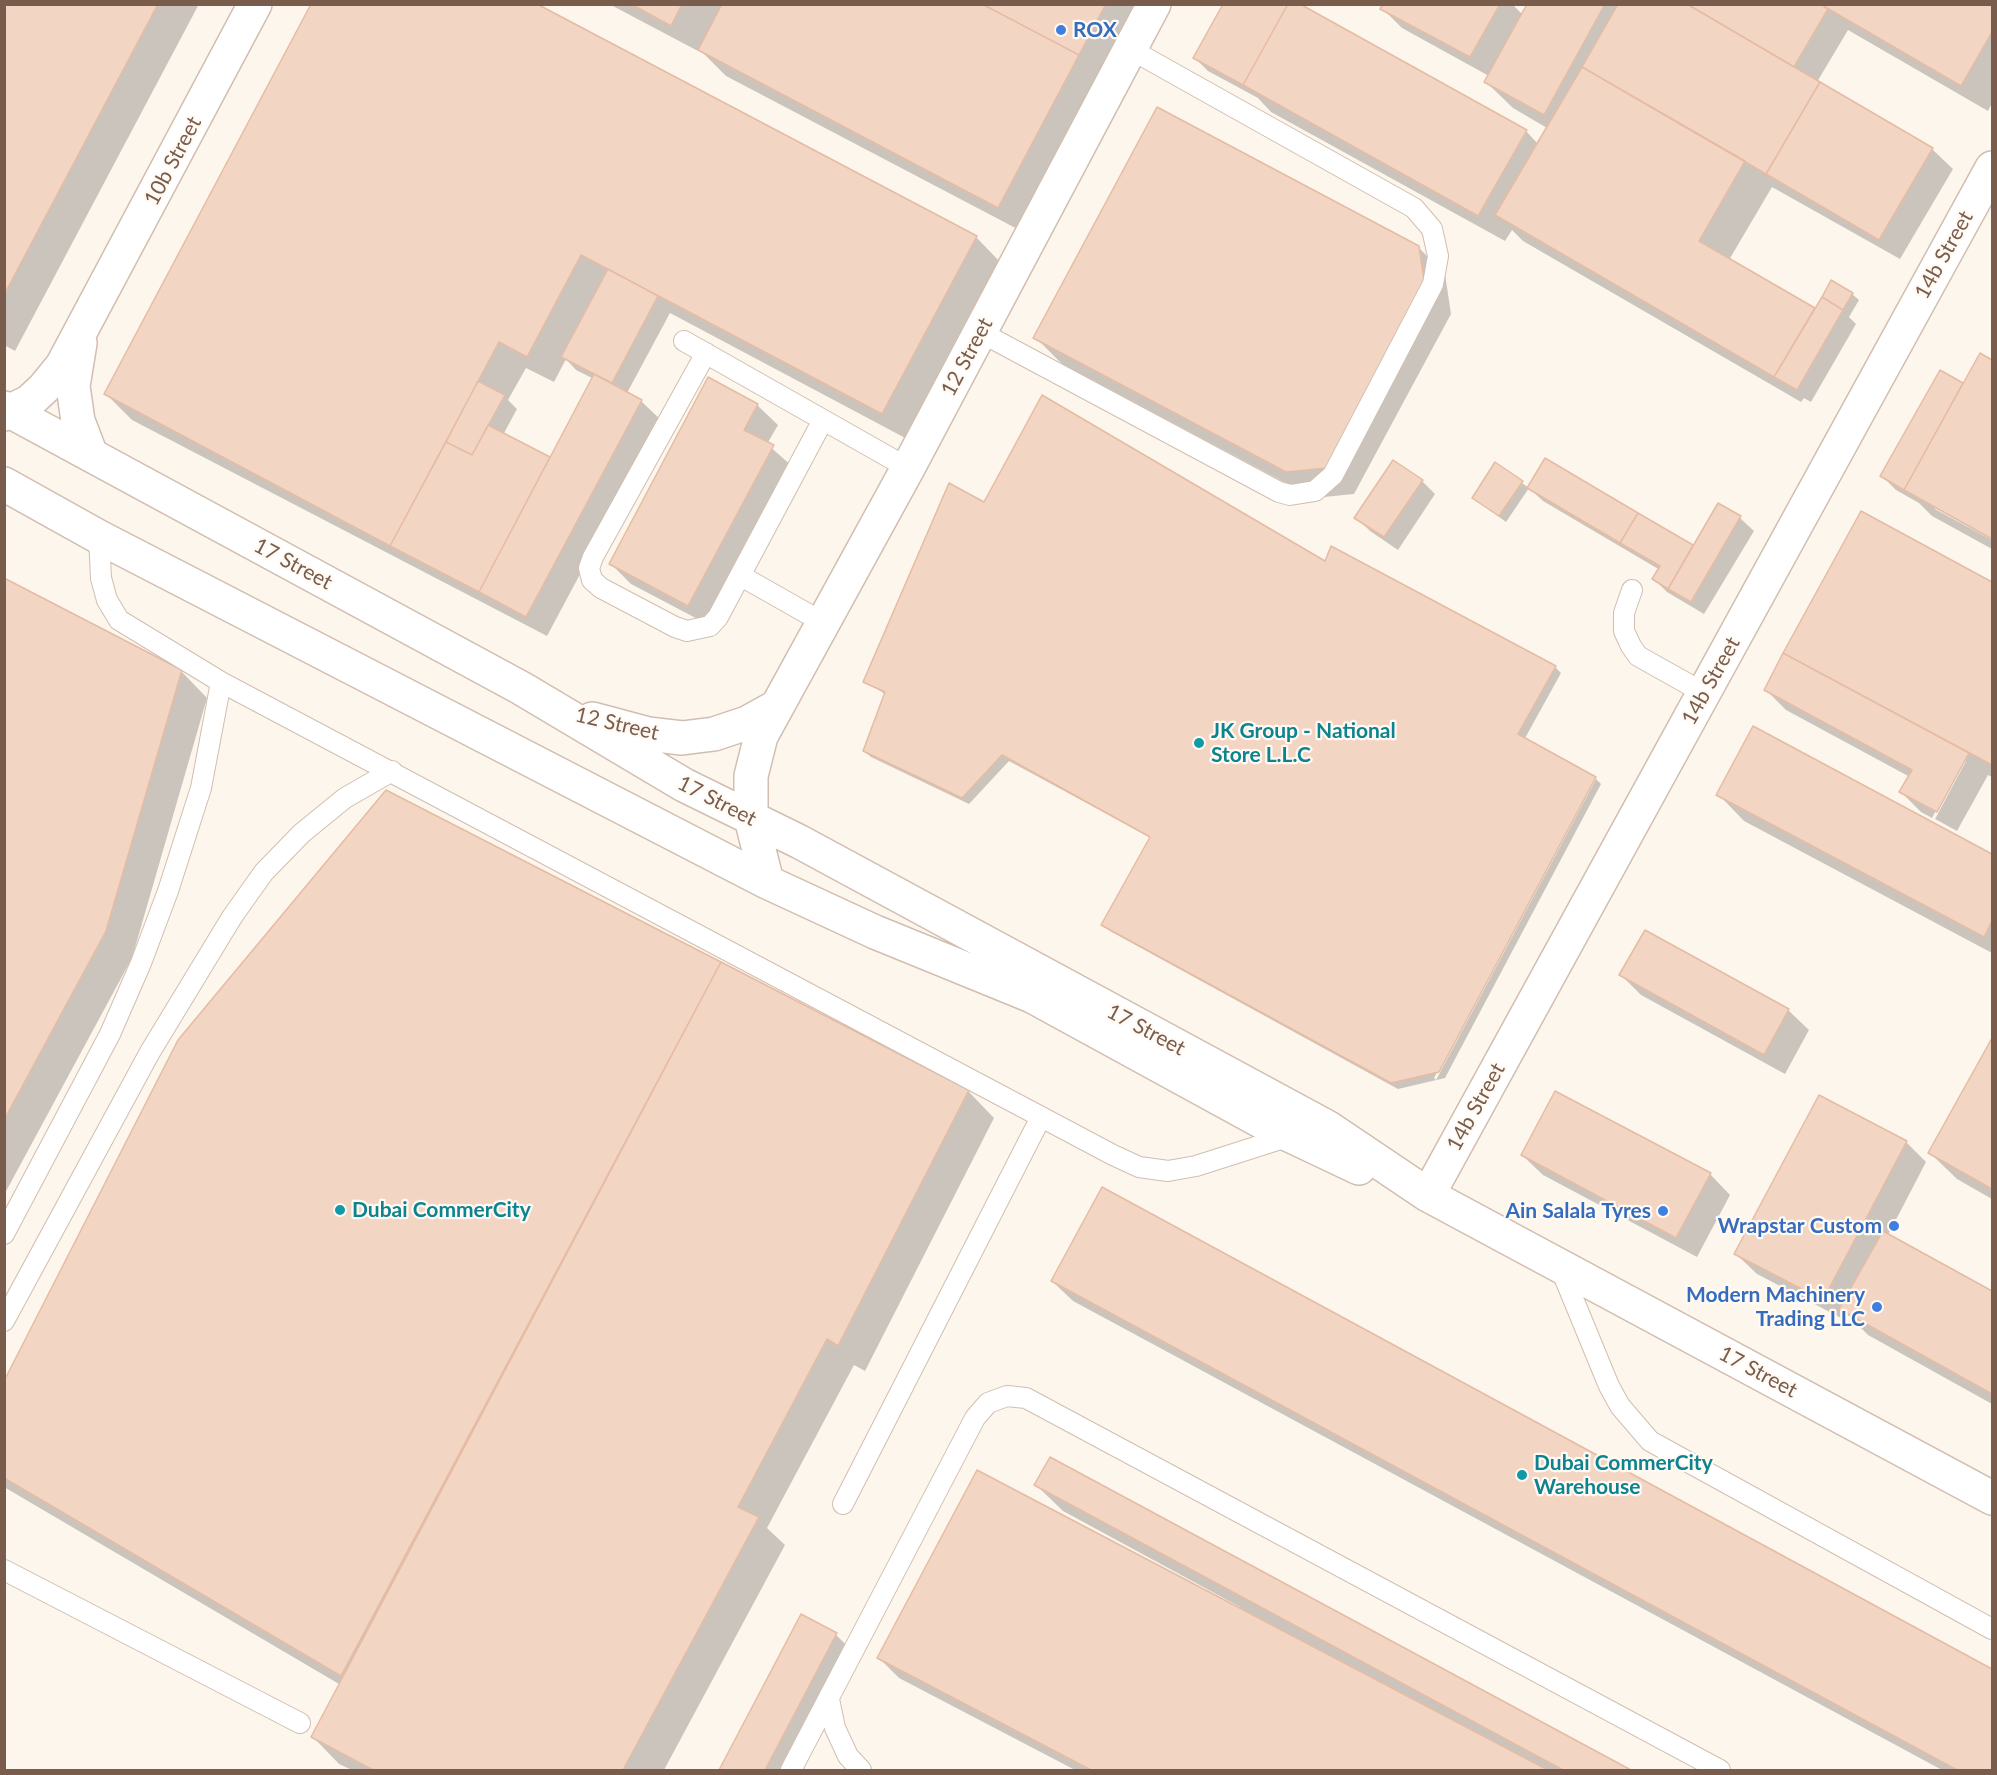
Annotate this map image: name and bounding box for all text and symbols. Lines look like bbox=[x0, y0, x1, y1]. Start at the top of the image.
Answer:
place label: ROX bbox=[1073, 17, 1117, 43]
marker: ROX bbox=[1054, 23, 1068, 37]
street label: 10b Street bbox=[139, 112, 207, 210]
street label: 14b Street bbox=[1910, 207, 1978, 303]
street label: 12 Street bbox=[936, 314, 998, 400]
street label: 17 Street bbox=[250, 533, 336, 595]
street label: 14b Street bbox=[1677, 633, 1745, 729]
street label: 12 Street bbox=[573, 702, 661, 746]
place label: JK Group - National Store L.L.C bbox=[1211, 718, 1396, 768]
marker: JK Group - National Store L.L.C bbox=[1192, 736, 1206, 750]
street label: 17 Street bbox=[673, 770, 761, 832]
street label: 17 Street bbox=[1103, 999, 1189, 1061]
street label: 14b Street bbox=[1442, 1059, 1510, 1155]
place label: Dubai CommerCity bbox=[352, 1197, 531, 1223]
place label: Ain Salala Tyres bbox=[1505, 1198, 1651, 1224]
marker: Dubai CommerCity bbox=[333, 1203, 347, 1217]
marker: Ain Salala Tyres bbox=[1656, 1204, 1670, 1218]
place label: Wrapstar Custom bbox=[1718, 1213, 1882, 1239]
marker: Wrapstar Custom bbox=[1887, 1219, 1901, 1233]
place label: Modern Machinery Trading LLC bbox=[1686, 1282, 1865, 1332]
marker: Modern Machinery Trading LLC bbox=[1870, 1300, 1884, 1314]
street label: 17 Street bbox=[1715, 1341, 1801, 1403]
place label: Dubai CommerCity Warehouse bbox=[1534, 1450, 1713, 1500]
marker: Dubai CommerCity Warehouse bbox=[1515, 1468, 1529, 1482]

